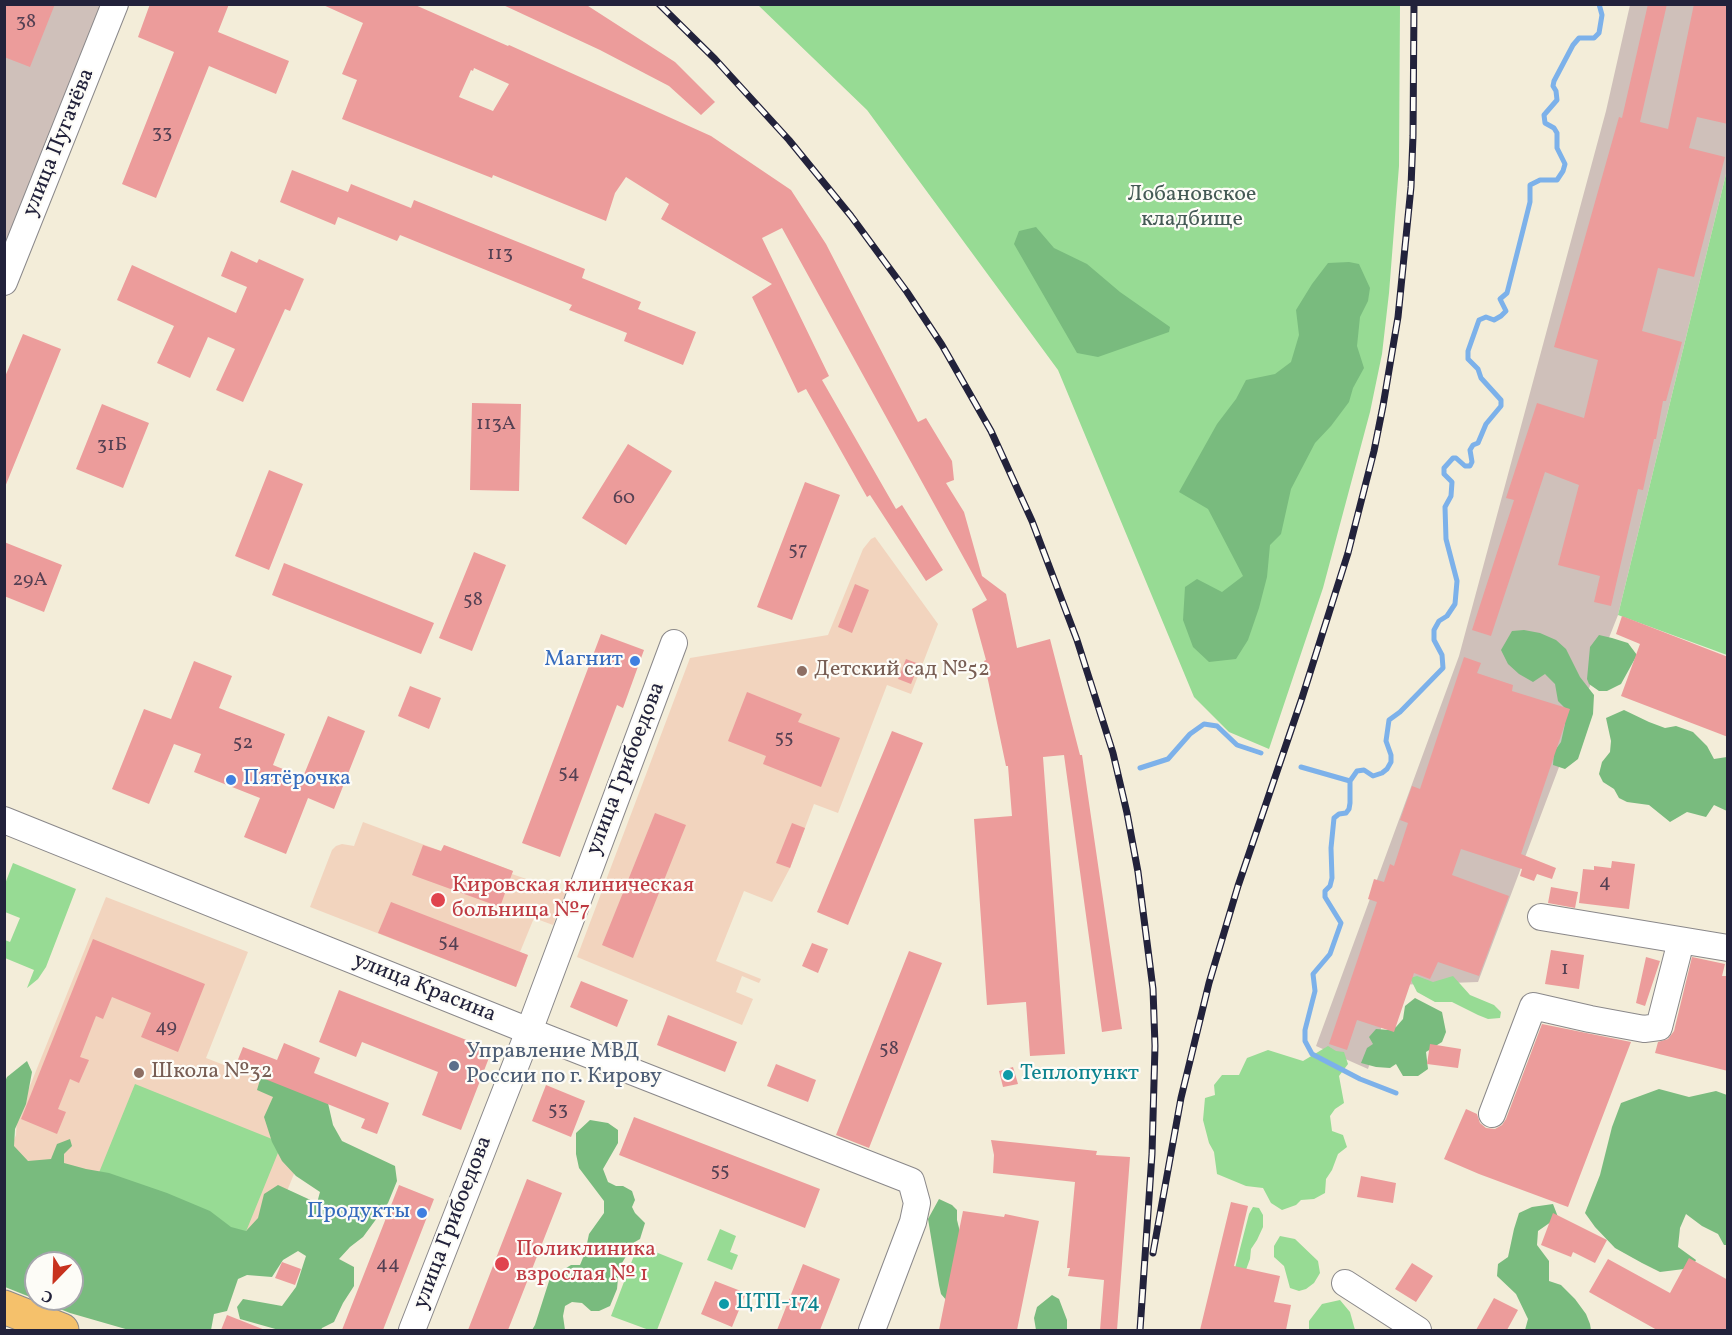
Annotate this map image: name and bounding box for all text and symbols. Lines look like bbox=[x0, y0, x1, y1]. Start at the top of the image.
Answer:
house number: 38 bbox=[16, 11, 36, 35]
street label: улица Пугачёва bbox=[18, 65, 102, 221]
house number: 33 bbox=[152, 122, 172, 146]
park label: Лобановское кладбище bbox=[1128, 183, 1256, 234]
house number: 113 bbox=[487, 243, 513, 267]
house number: 113А bbox=[476, 413, 516, 437]
house number: 31Б bbox=[97, 434, 127, 458]
house number: 60 bbox=[613, 487, 635, 511]
house number: 57 bbox=[788, 539, 808, 563]
house number: 29А bbox=[13, 569, 47, 593]
house number: 58 bbox=[463, 589, 483, 613]
place label: Магнит bbox=[544, 648, 623, 674]
marker: Магнит bbox=[628, 654, 642, 668]
place label: Детский сад №52 bbox=[814, 658, 990, 684]
marker: Детский сад №52 bbox=[795, 664, 809, 678]
street label: улица Грибоедова bbox=[582, 679, 672, 859]
house number: 55 bbox=[774, 727, 794, 751]
house number: 52 bbox=[233, 732, 253, 756]
house number: 54 bbox=[558, 762, 580, 786]
place label: Пятёрочка bbox=[243, 767, 351, 793]
marker: Пятёрочка bbox=[224, 773, 238, 787]
house number: 4 bbox=[1599, 871, 1611, 895]
place label: Кировская клиническая больница №7 bbox=[452, 874, 694, 926]
marker: Кировская клиническая больница №7 bbox=[429, 891, 447, 909]
house number: 54 bbox=[438, 931, 460, 955]
street label: улица Красина bbox=[349, 948, 499, 1030]
house number: 1 bbox=[1561, 958, 1569, 982]
house number: 49 bbox=[155, 1016, 177, 1040]
house number: 58 bbox=[879, 1038, 899, 1062]
place label: Управление МВД России по г. Кирову bbox=[466, 1040, 662, 1092]
marker: Управление МВД России по г. Кирову bbox=[447, 1059, 461, 1073]
place label: Школа №32 bbox=[151, 1060, 272, 1086]
place label: Теплопункт bbox=[1020, 1062, 1139, 1088]
marker: Школа №32 bbox=[132, 1066, 146, 1080]
marker: Теплопункт bbox=[1001, 1068, 1015, 1082]
house number: 53 bbox=[548, 1099, 568, 1123]
street label: улица Грибоедова bbox=[409, 1133, 499, 1313]
house number: 55 bbox=[710, 1160, 730, 1184]
place label: Продукты bbox=[307, 1200, 410, 1226]
marker: Продукты bbox=[415, 1206, 429, 1220]
place label: Поликлиника взрослая № 1 bbox=[516, 1238, 656, 1290]
north arrow bbox=[24, 1251, 84, 1311]
house number: 44 bbox=[376, 1253, 400, 1277]
marker: Поликлиника взрослая № 1 bbox=[493, 1255, 511, 1273]
text: С bbox=[39, 1284, 57, 1308]
place label: ЦТП-174 bbox=[736, 1291, 820, 1317]
marker: ЦТП-174 bbox=[717, 1297, 731, 1311]

